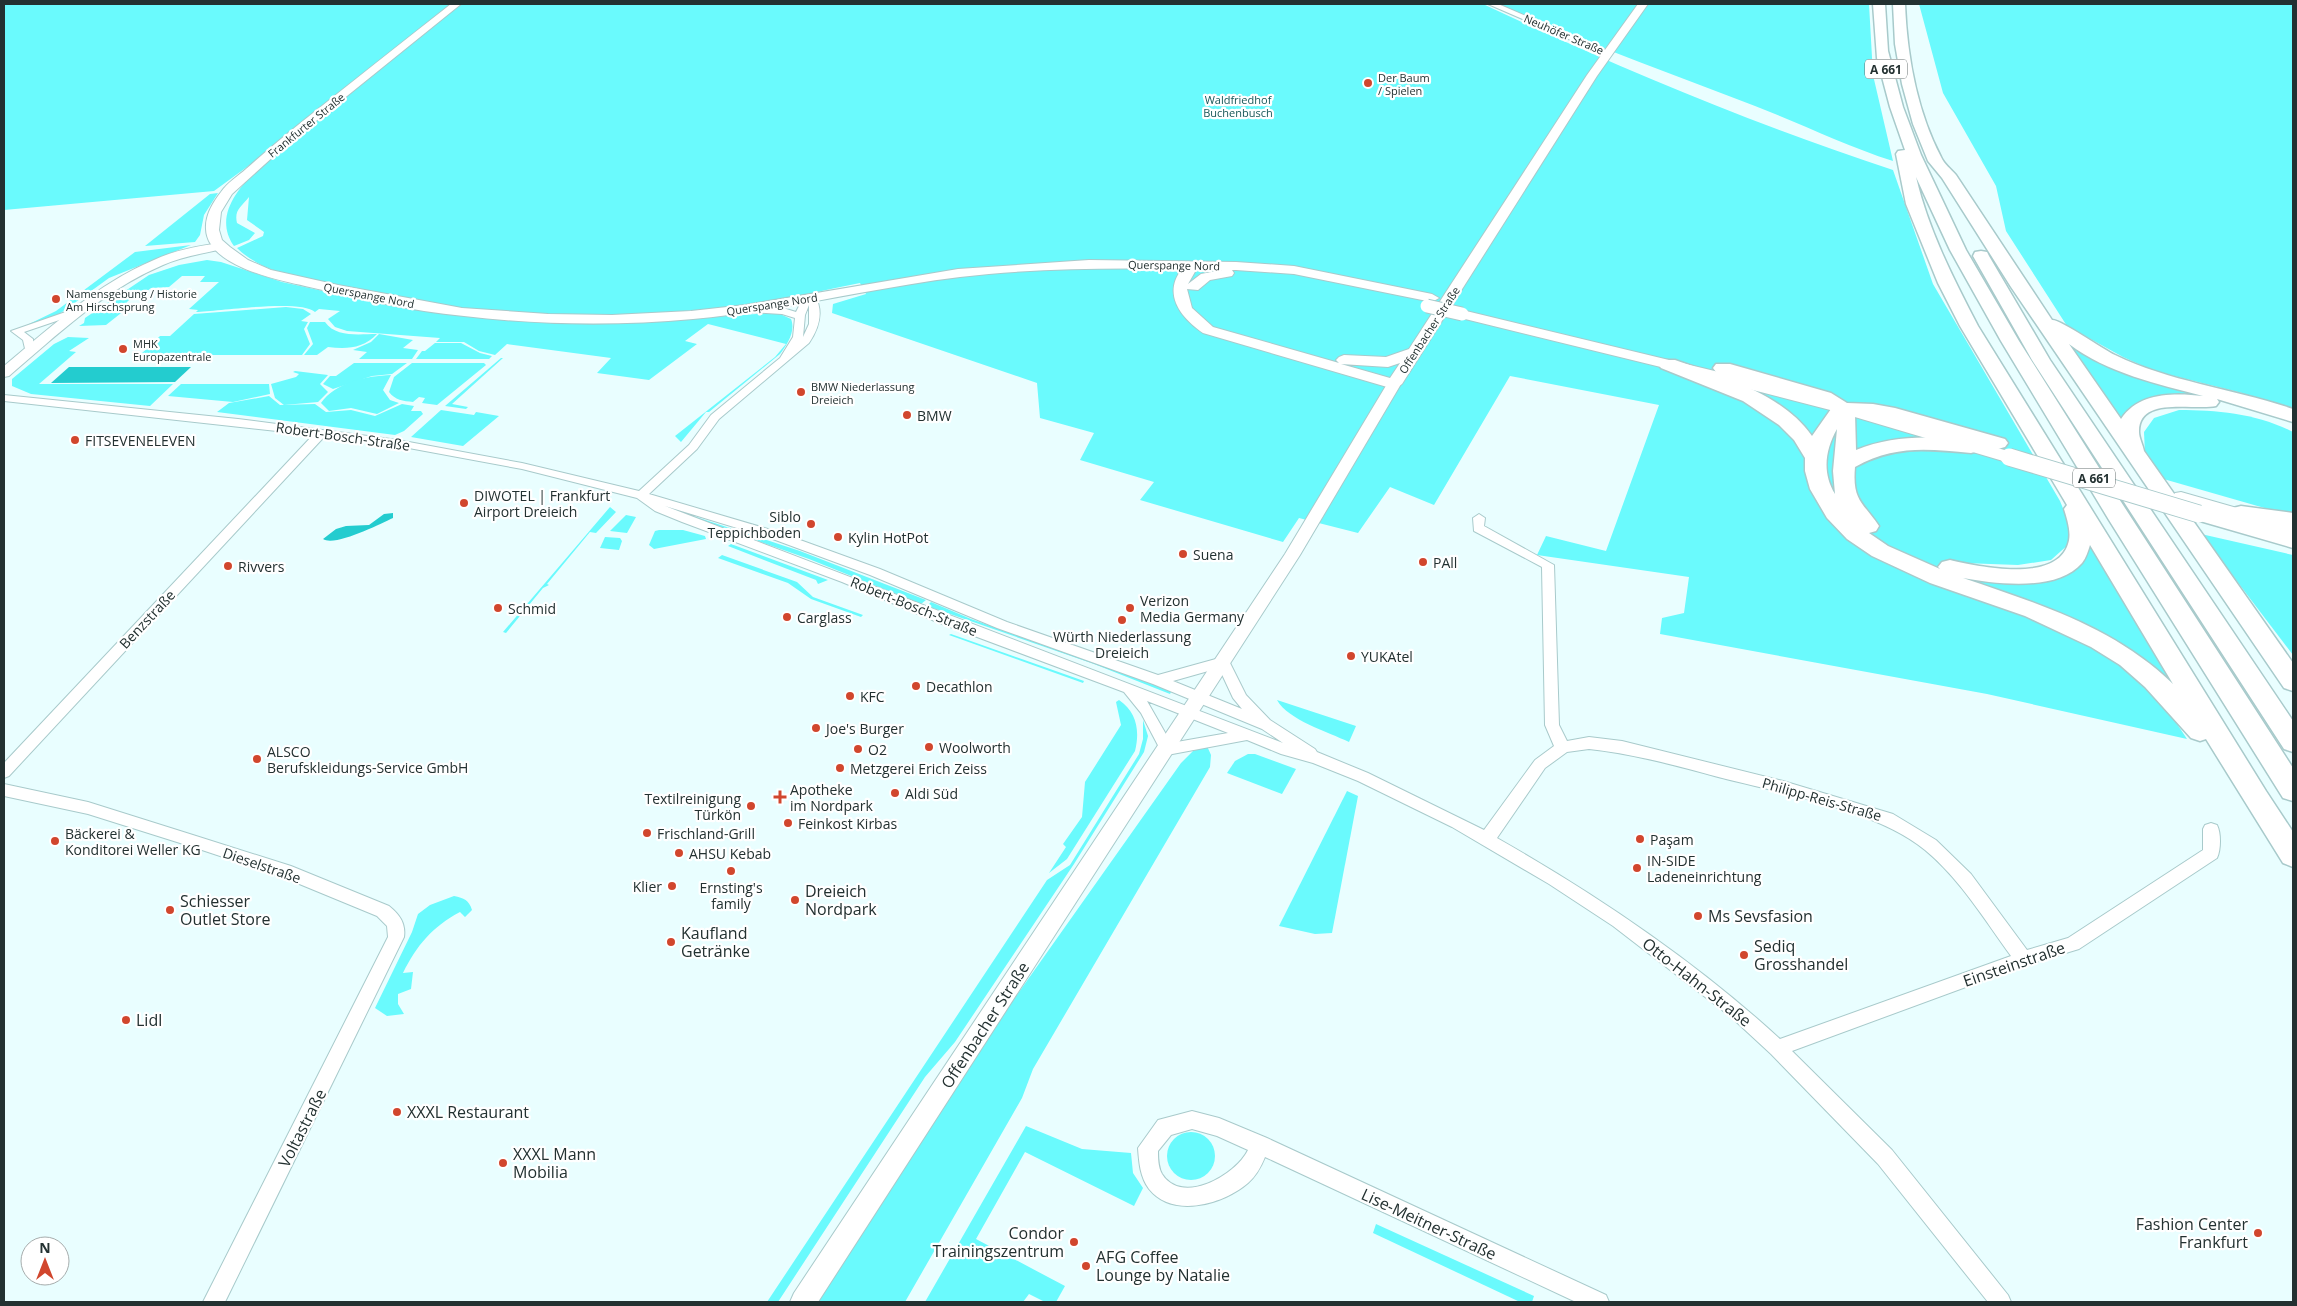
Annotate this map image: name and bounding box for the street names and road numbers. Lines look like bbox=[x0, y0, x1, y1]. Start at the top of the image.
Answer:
street label: Neuhöfer Straße bbox=[1522, 10, 1606, 58]
road number: A 661 bbox=[1865, 60, 1907, 78]
street label: Frankfurter Straße bbox=[264, 89, 348, 161]
street label: Querspange Nord bbox=[1128, 257, 1220, 273]
street label: Querspange Nord bbox=[322, 279, 416, 311]
street label: Offenbacher Straße bbox=[1395, 284, 1463, 376]
street label: Querspange Nord bbox=[725, 289, 819, 319]
street label: Robert-Bosch-Straße bbox=[275, 417, 411, 455]
road number: A 661 bbox=[2073, 468, 2115, 488]
street label: Robert-Bosch-Straße bbox=[848, 572, 980, 640]
street label: Benzstraße bbox=[115, 585, 179, 652]
street label: Philipp-Reis-Straße bbox=[1760, 773, 1884, 825]
street label: Dieselstraße bbox=[220, 843, 304, 887]
street label: Otto-Hahn-Straße bbox=[1638, 932, 1756, 1032]
street label: Einsteinstraße bbox=[1960, 936, 2068, 992]
street label: Offenbacher Straße bbox=[936, 957, 1034, 1093]
street label: Voltastraße bbox=[273, 1085, 331, 1171]
street label: Lise-Meitner-Straße bbox=[1358, 1183, 1500, 1265]

